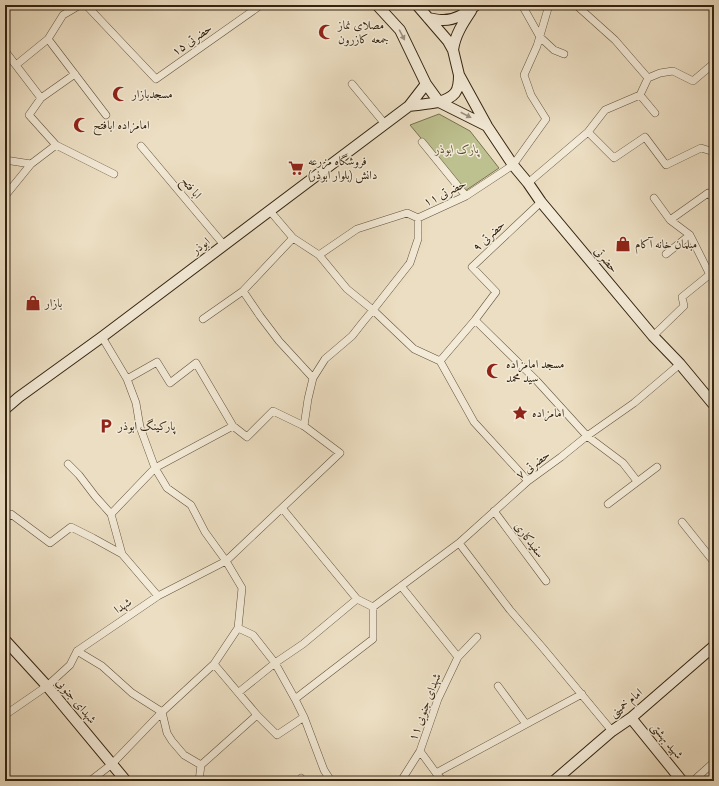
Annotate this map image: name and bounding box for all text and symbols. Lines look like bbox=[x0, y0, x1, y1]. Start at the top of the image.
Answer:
place label: مصلای نماز جمعه کازرون bbox=[337, 18, 389, 47]
street label: حضرتی ۱۵ bbox=[169, 21, 215, 59]
mosque icon: مصلای نماز جمعه کازرون bbox=[317, 23, 335, 41]
one-way arrow bbox=[399, 29, 405, 41]
mosque icon: مسجدبازار bbox=[111, 85, 129, 103]
place label: مسجدبازار bbox=[131, 87, 173, 102]
one-way arrow bbox=[460, 112, 472, 118]
mosque icon: امامزاده ابافتح bbox=[72, 116, 90, 134]
place label: امامزاده ابافتح bbox=[93, 118, 150, 136]
park label: پارک ابوذر bbox=[434, 142, 481, 158]
place label: فروشگاه مزرعه دانش (بلوار ابوذر) bbox=[308, 153, 377, 184]
supermarket icon: فروشگاه مزرعه دانش (بلوار ابوذر) bbox=[287, 159, 305, 177]
street label: ابا فتح bbox=[175, 174, 205, 204]
street label: حضرتی ۱۱ bbox=[421, 176, 469, 210]
street label: حضرتی ۹ bbox=[470, 217, 509, 255]
street label: ابوذر bbox=[188, 234, 213, 258]
shop icon: مبلمان خانه آکام bbox=[614, 235, 632, 253]
place label: مبلمان خانه آکام bbox=[635, 236, 697, 255]
street label: حضرتی bbox=[591, 244, 621, 276]
shop icon: بازار bbox=[24, 294, 42, 312]
place label: بازار bbox=[44, 296, 62, 311]
place label: مسجد امامزاده سید محمد bbox=[506, 357, 564, 386]
mosque icon: مسجد امامزاده سید محمد bbox=[485, 362, 503, 380]
place icon: امامزاده bbox=[511, 404, 529, 422]
place label: امامزاده bbox=[532, 406, 565, 422]
parking icon: پارکینگ ابوذر bbox=[97, 417, 115, 435]
place label: پارکینگ ابوذر bbox=[117, 418, 176, 435]
street label: حضرتی ۷ bbox=[513, 447, 553, 483]
street label: سفیدکاری bbox=[511, 519, 547, 561]
street label: شهدا bbox=[111, 595, 135, 617]
street label: ۱۱ شهدای جنوبی bbox=[405, 671, 446, 743]
street label: شهدای جنوبی bbox=[52, 675, 99, 727]
street label: امام خمینی bbox=[606, 685, 648, 723]
street label: شهید بهشتی bbox=[647, 720, 686, 763]

